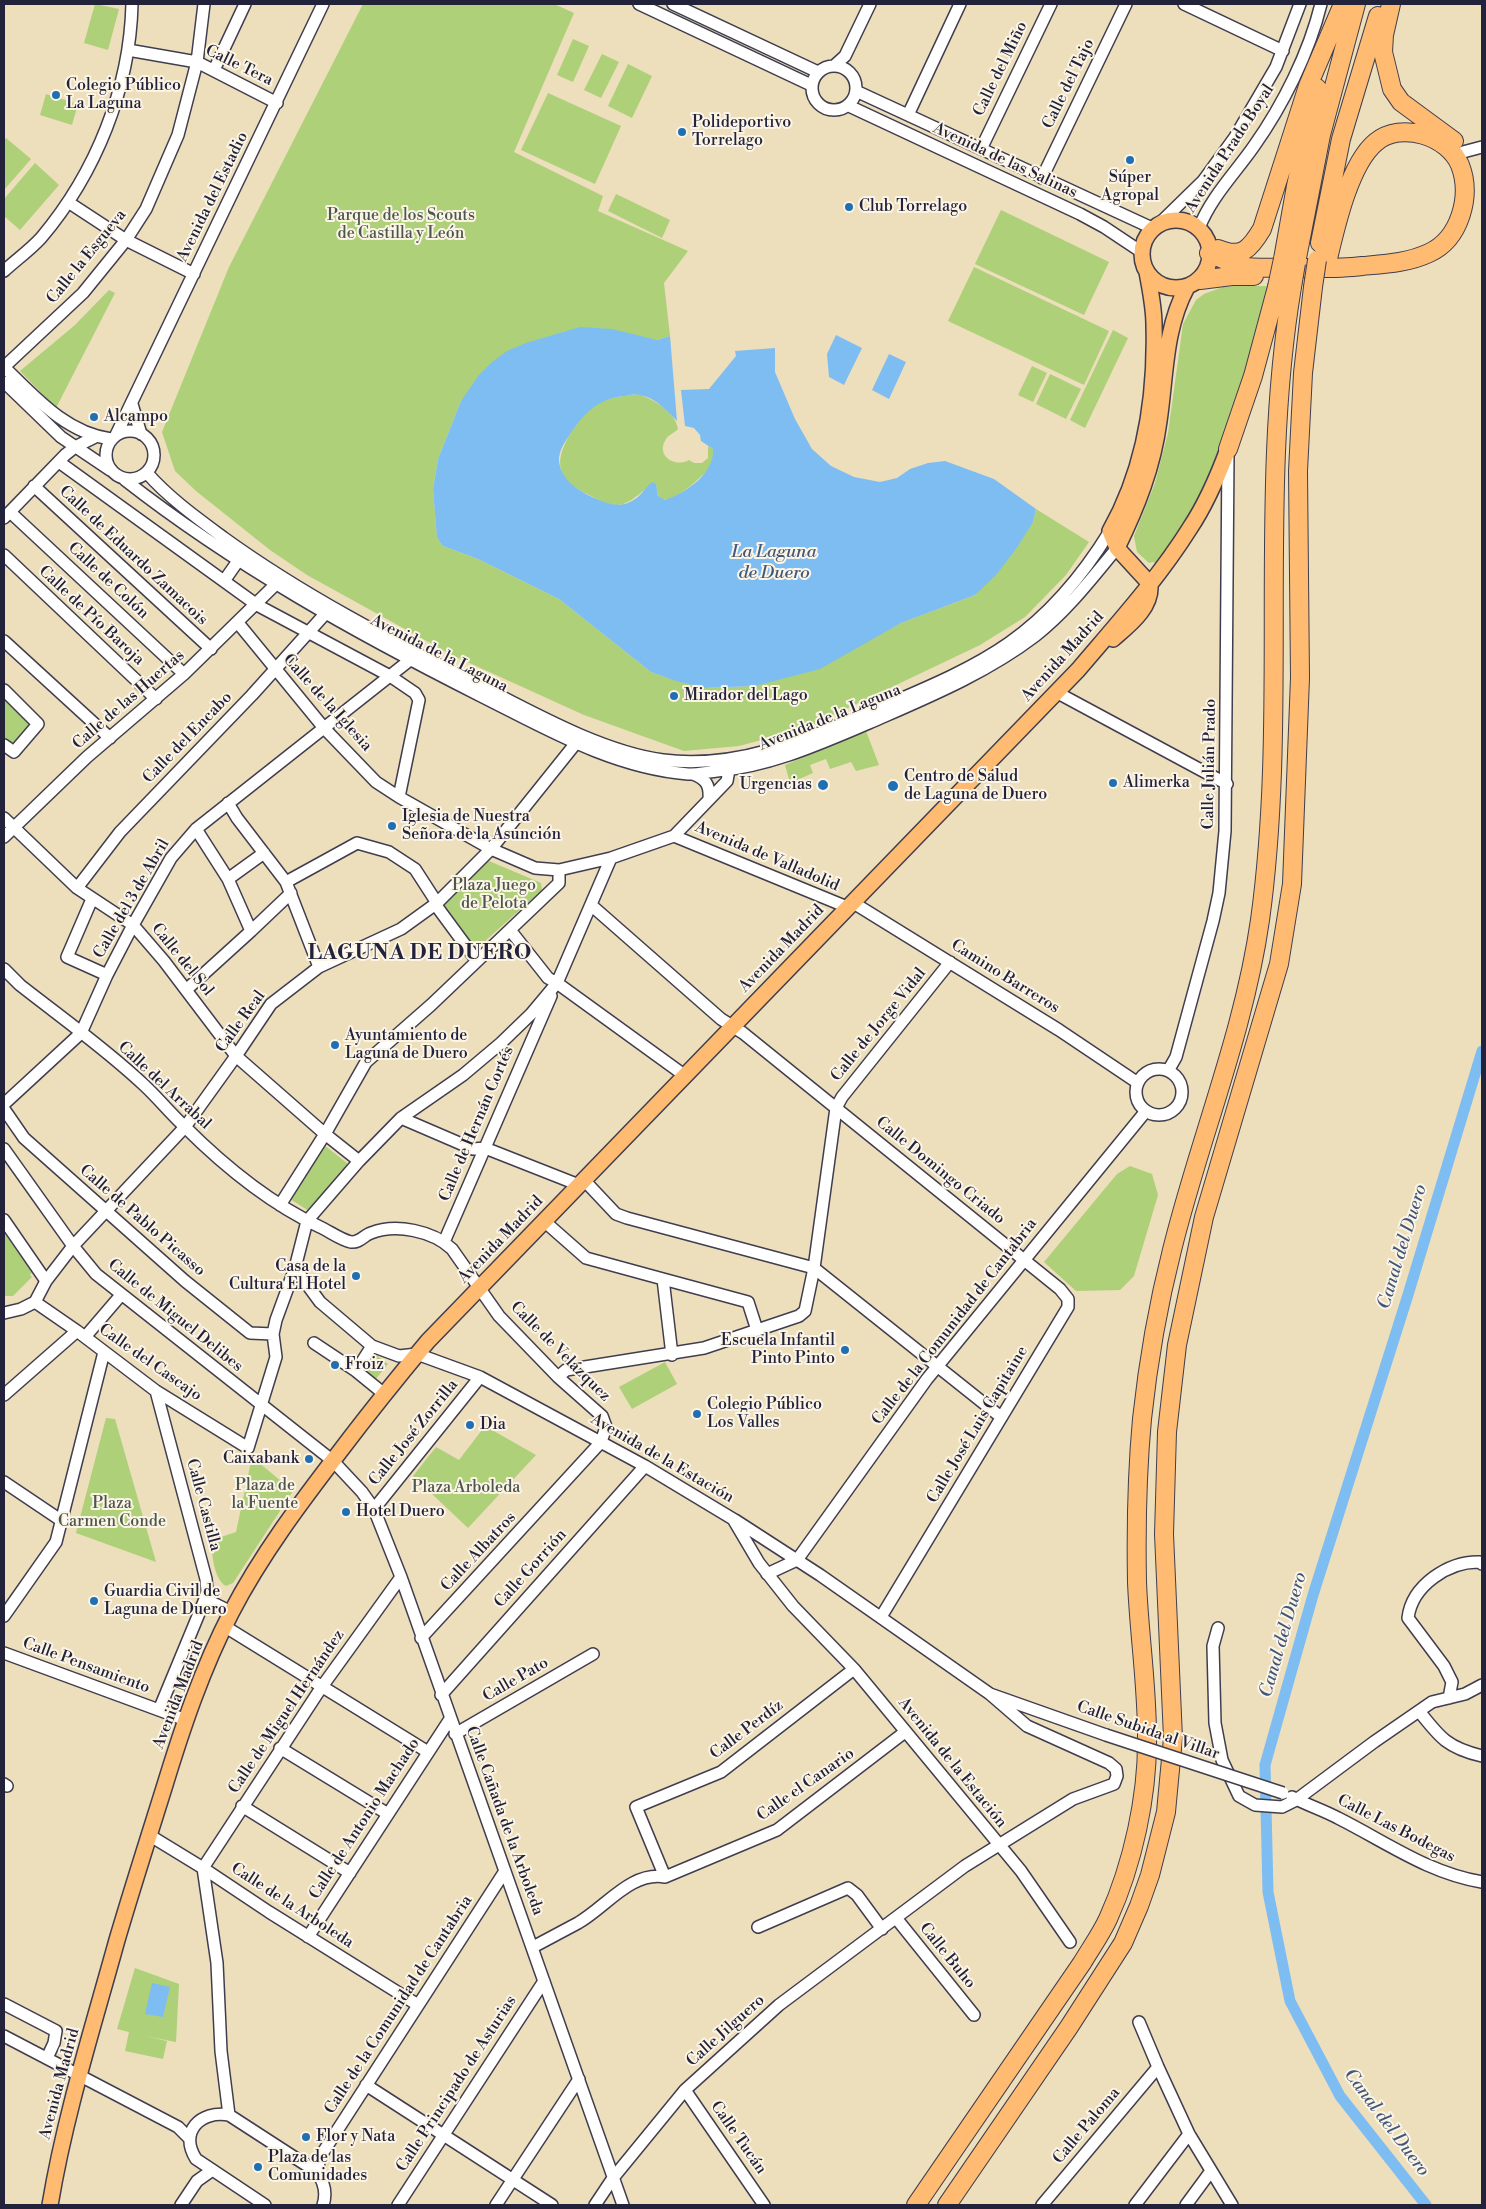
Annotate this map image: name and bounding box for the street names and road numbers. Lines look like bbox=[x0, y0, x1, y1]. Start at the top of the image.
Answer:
street label: Calle del Miño bbox=[970, 18, 1032, 120]
street label: Calle del Tajo bbox=[1039, 36, 1099, 132]
street label: Calle Tera bbox=[202, 41, 276, 91]
street label: Avenida Prado Boyal bbox=[1181, 81, 1279, 217]
street label: Avenida de las Salinas bbox=[930, 119, 1080, 203]
street label: Avenida del Estadio bbox=[173, 129, 253, 265]
street label: Calle la Esgueva bbox=[43, 206, 131, 308]
street label: Calle de Eduardo Zamacois bbox=[55, 482, 211, 630]
street label: Calle de Colón bbox=[64, 539, 152, 623]
street label: Calle de Pío Baroja bbox=[34, 562, 148, 670]
street label: Avenida Madrid bbox=[1018, 608, 1108, 706]
street label: Avenida de la Laguna bbox=[367, 611, 511, 697]
street label: Calle de las Huertas bbox=[69, 646, 189, 754]
street label: Calle de la Iglesia bbox=[278, 650, 376, 756]
street label: Avenida de la Laguna bbox=[756, 681, 904, 755]
street label: Calle del Encabo bbox=[139, 688, 237, 788]
street label: Calle Julián Prado bbox=[1199, 698, 1221, 830]
street label: Avenida de Valladolid bbox=[692, 818, 842, 896]
street label: Calle del 3 de Abril bbox=[90, 836, 174, 962]
street label: Avenida Madrid bbox=[735, 901, 829, 997]
street label: Calle del Sol bbox=[147, 920, 217, 1000]
street label: Camino Barreros bbox=[947, 936, 1063, 1018]
street label: Calle de Jorge Vidal bbox=[827, 964, 931, 1086]
street label: Calle Real bbox=[212, 987, 270, 1057]
street label: Calle del Arrabal bbox=[113, 1038, 215, 1134]
street label: Calle de Hernán Cortés bbox=[436, 1043, 518, 1205]
street label: Calle Domingo Criado bbox=[872, 1113, 1008, 1229]
street label: Calle de Pablo Picasso bbox=[75, 1161, 209, 1281]
street label: Avenida Madrid bbox=[454, 1192, 548, 1288]
street label: Calle de la Comunidad de Cantabria bbox=[868, 1215, 1042, 1429]
street label: Calle de Miguel Delibes bbox=[104, 1256, 246, 1376]
street label: Calle de Velázquez bbox=[506, 1298, 614, 1406]
street label: Calle del Cascajo bbox=[95, 1320, 205, 1406]
street label: Calle José Luis Capitaine bbox=[923, 1343, 1033, 1507]
street label: Calle José Zorrilla bbox=[365, 1376, 463, 1490]
street label: Avenida de la Estación bbox=[587, 1410, 737, 1508]
street label: Calle Castilla bbox=[181, 1457, 225, 1553]
street label: Calle Albatros bbox=[437, 1508, 521, 1596]
street label: Calle Gorrión bbox=[491, 1526, 571, 1612]
street label: Calle de Miguel Hernández bbox=[225, 1626, 349, 1798]
street label: Calle Pensamiento bbox=[20, 1634, 152, 1698]
street label: Avenida Madrid bbox=[150, 1638, 208, 1752]
street label: Calle Pato bbox=[480, 1654, 552, 1706]
street label: Avenida de la Estación bbox=[894, 1694, 1010, 1832]
street label: Calle Perdíz bbox=[707, 1696, 787, 1764]
street label: Calle Subida al Villar bbox=[1074, 1698, 1222, 1764]
street label: Calle Cañada de la Arboleda bbox=[461, 1724, 547, 1918]
street label: Calle de Antonio Machado bbox=[306, 1735, 424, 1903]
street label: Calle el Canario bbox=[754, 1744, 858, 1826]
street label: Calle Las Bodegas bbox=[1334, 1791, 1458, 1867]
street label: Calle de la Arboleda bbox=[227, 1859, 357, 1953]
street label: Calle de la Comunidad de Cantabria bbox=[321, 1892, 477, 2118]
street label: Calle Buho bbox=[915, 1919, 979, 1993]
street label: Calle Jilguero bbox=[683, 1991, 769, 2071]
street label: Calle Principado de Asturias bbox=[393, 1992, 521, 2176]
street label: Avenida Madrid bbox=[36, 2026, 84, 2142]
street label: Calle Paloma bbox=[1049, 2084, 1125, 2168]
street label: Calle Tucán bbox=[706, 2098, 770, 2178]

